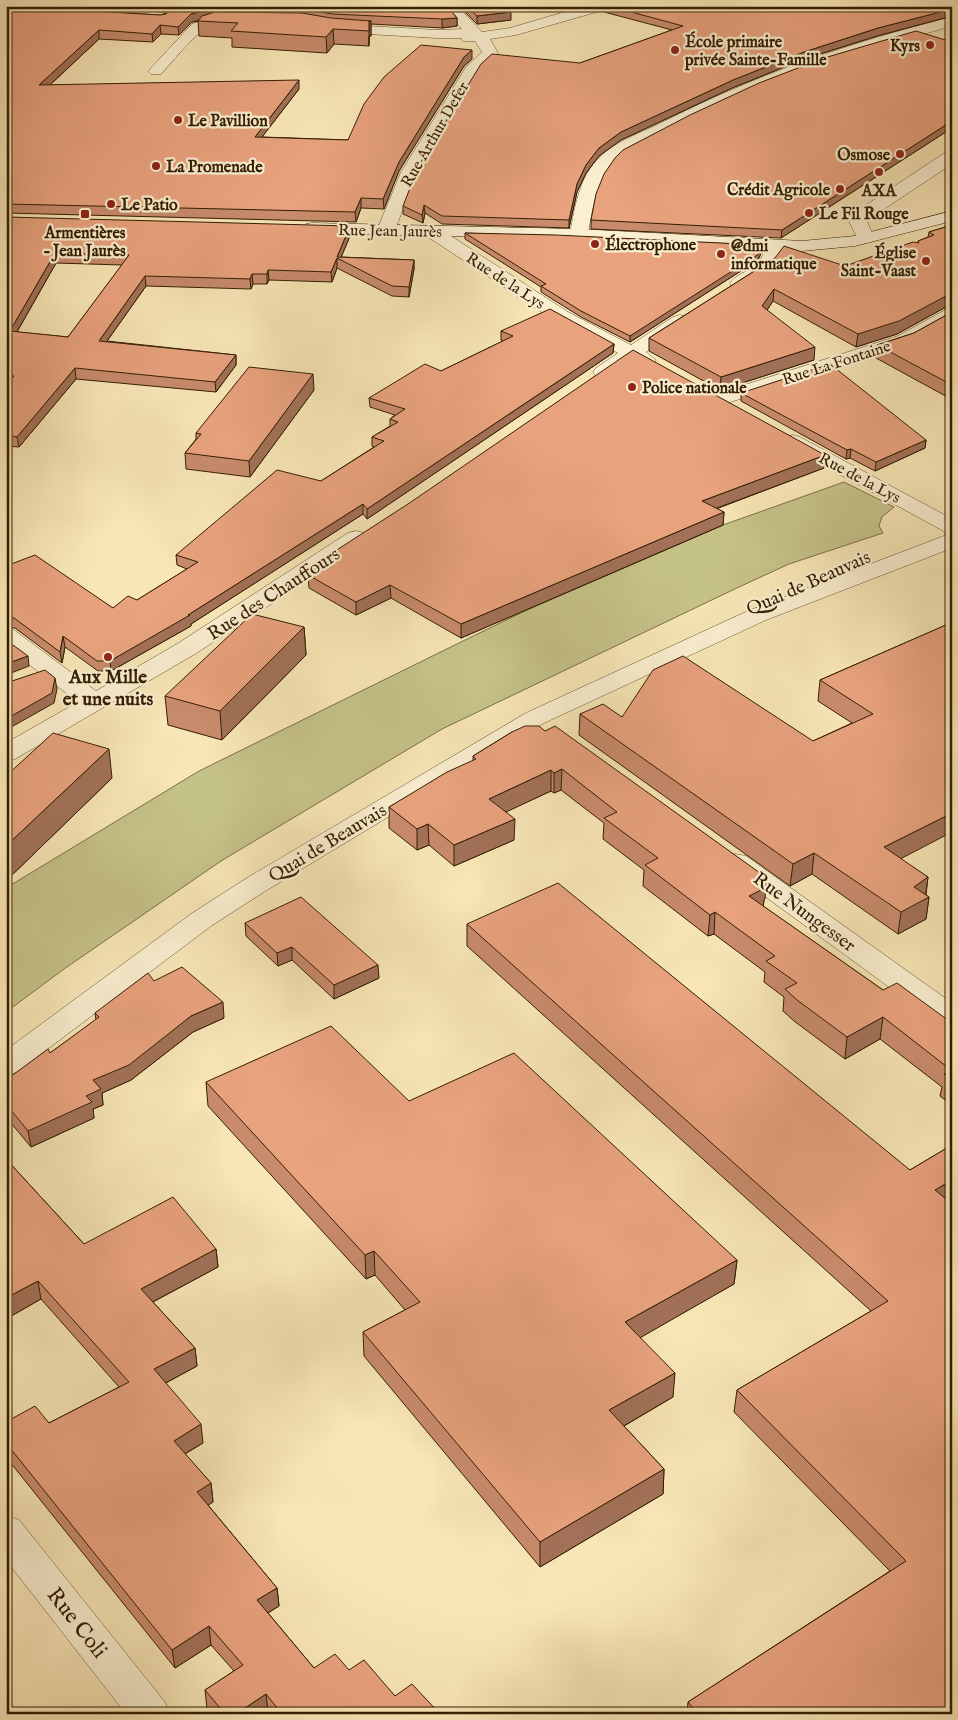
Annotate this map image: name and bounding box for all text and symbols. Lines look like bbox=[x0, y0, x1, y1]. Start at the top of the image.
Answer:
place label: École primaire privée Sainte-Famille bbox=[684, 31, 827, 71]
place label: Kyrs bbox=[890, 37, 920, 57]
marker: Kyrs bbox=[924, 39, 936, 51]
marker: École primaire privée Sainte-Famille bbox=[669, 44, 681, 56]
street label: Rue Arthur Defer bbox=[397, 79, 474, 191]
place label: Le Pavillion bbox=[188, 112, 268, 132]
marker: Le Pavillion bbox=[172, 114, 184, 126]
place label: Osmose bbox=[837, 146, 891, 166]
marker: Osmose bbox=[894, 148, 906, 160]
place label: La Promenade bbox=[166, 158, 263, 178]
marker: La Promenade bbox=[150, 160, 162, 172]
marker: AXA bbox=[873, 166, 885, 178]
place label: Crédit Agricole bbox=[727, 181, 831, 201]
place label: AXA bbox=[861, 182, 897, 202]
marker: Crédit Agricole bbox=[834, 183, 846, 195]
place label: Le Patio bbox=[121, 196, 178, 216]
marker: Le Patio bbox=[105, 198, 117, 210]
place label: Le Fil Rouge bbox=[819, 205, 909, 225]
marker: Le Fil Rouge bbox=[803, 207, 815, 219]
marker: Armentières – Jean Jaurès bbox=[79, 208, 91, 220]
street label: Rue Jean Jaurès bbox=[338, 221, 442, 243]
place label: Armentières – Jean Jaurès bbox=[43, 224, 126, 262]
place label: Électrophone bbox=[605, 234, 697, 256]
place label: @dmi informatique bbox=[731, 237, 817, 275]
marker: Électrophone bbox=[589, 238, 601, 250]
place label: Église Saint-Vaast bbox=[841, 242, 917, 282]
marker: @dmi informatique bbox=[715, 248, 727, 260]
street label: Rue de la Lys bbox=[462, 249, 548, 315]
marker: Église Saint-Vaast bbox=[920, 255, 932, 267]
street label: Rue La Fontaine bbox=[780, 337, 893, 391]
place label: Police nationale bbox=[642, 379, 747, 399]
marker: Police nationale bbox=[626, 381, 638, 393]
street label: Rue de la Lys bbox=[815, 449, 904, 509]
street label: Rue des Chauffours bbox=[203, 543, 345, 647]
street label: Quai de Beauvais bbox=[743, 546, 875, 622]
marker: Aux Mille et une nuits bbox=[102, 651, 114, 663]
place label: Aux Mille et une nuits bbox=[63, 666, 153, 712]
street label: Quai de Beauvais bbox=[265, 799, 391, 888]
street label: Rue Nungesser bbox=[748, 867, 860, 958]
street label: Rue Coli bbox=[40, 1582, 113, 1664]

